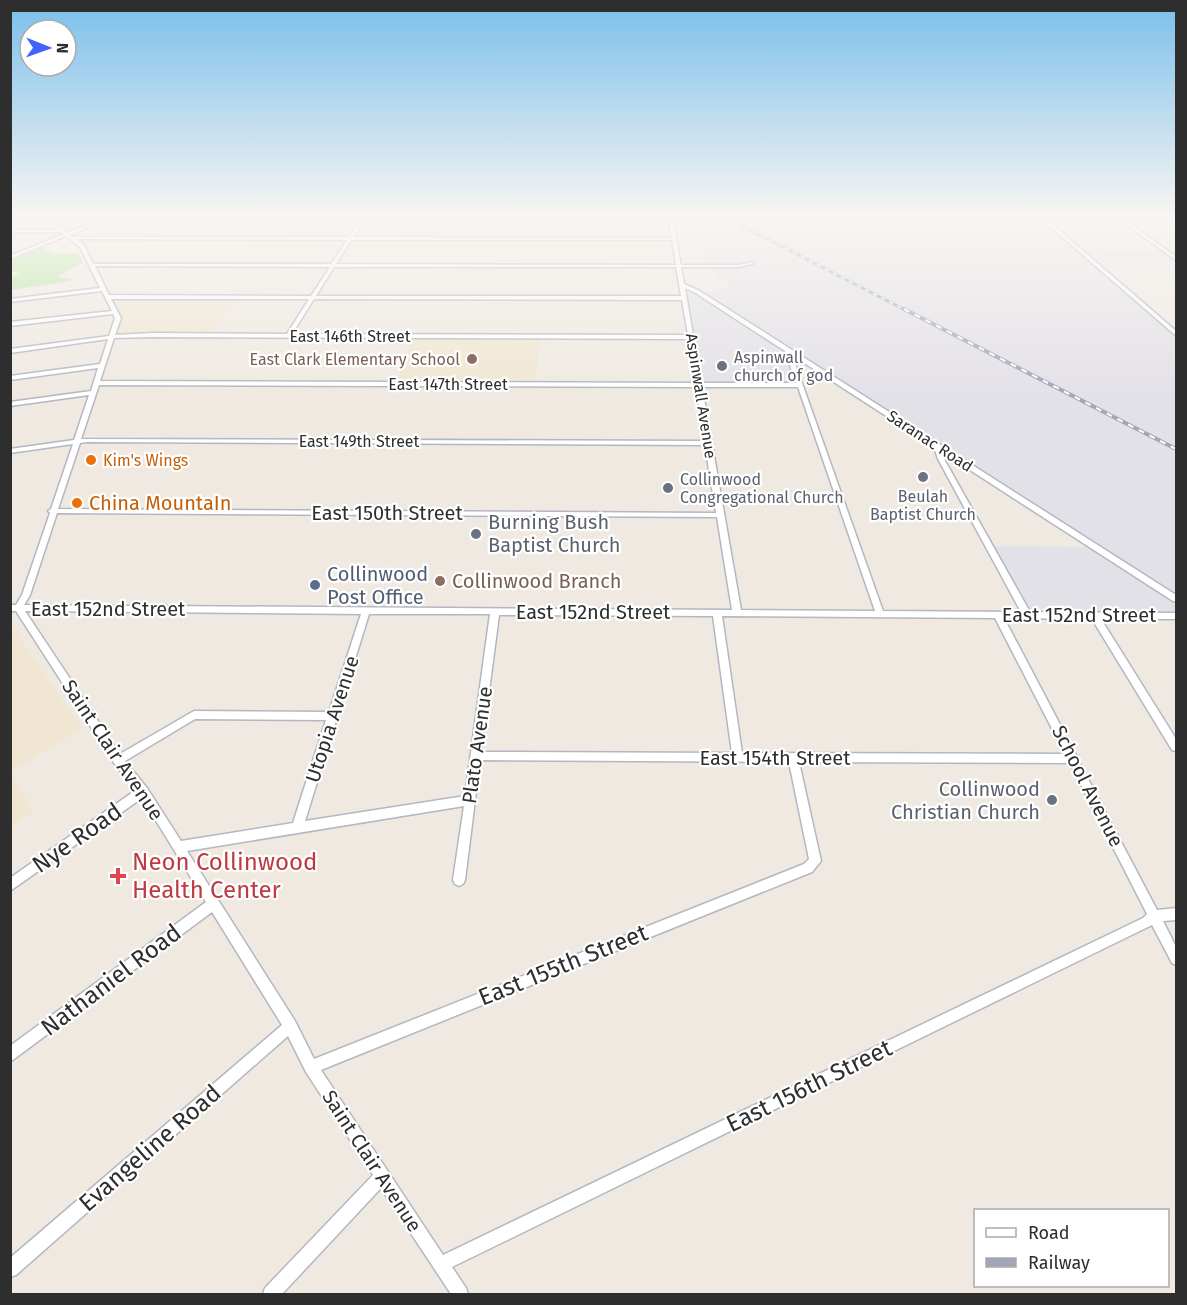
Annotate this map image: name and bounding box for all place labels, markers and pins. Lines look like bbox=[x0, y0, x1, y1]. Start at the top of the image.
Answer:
place label: Aspinwall church of god bbox=[734, 348, 833, 385]
place label: East Clark Elementary School bbox=[250, 350, 460, 369]
marker: East Clark Elementary School bbox=[465, 352, 479, 366]
marker: Aspinwall church of god bbox=[715, 359, 729, 373]
place label: Kim's Wings bbox=[103, 451, 188, 470]
marker: Kim's Wings bbox=[84, 453, 98, 467]
place label: Collinwood Congregational Church bbox=[680, 470, 844, 507]
marker: Beulah Baptist Church bbox=[916, 470, 930, 484]
marker: Collinwood Congregational Church bbox=[661, 481, 675, 495]
place label: Beulah Baptist Church bbox=[870, 487, 976, 524]
place label: China MountaIn bbox=[89, 491, 231, 515]
marker: China MountaIn bbox=[70, 496, 84, 510]
place label: Burning Bush Baptist Church bbox=[488, 510, 620, 557]
marker: Burning Bush Baptist Church bbox=[469, 527, 483, 541]
place label: Collinwood Post Office bbox=[327, 562, 428, 609]
place label: Collinwood Branch bbox=[452, 569, 622, 593]
marker: Collinwood Branch bbox=[433, 574, 447, 588]
marker: Collinwood Post Office bbox=[308, 578, 322, 592]
place label: Collinwood Christian Church bbox=[891, 777, 1040, 824]
marker: Collinwood Christian Church bbox=[1045, 793, 1059, 807]
place label: Neon Collinwood Health Center bbox=[132, 848, 317, 904]
marker: Neon Collinwood Health Center bbox=[109, 867, 127, 885]

